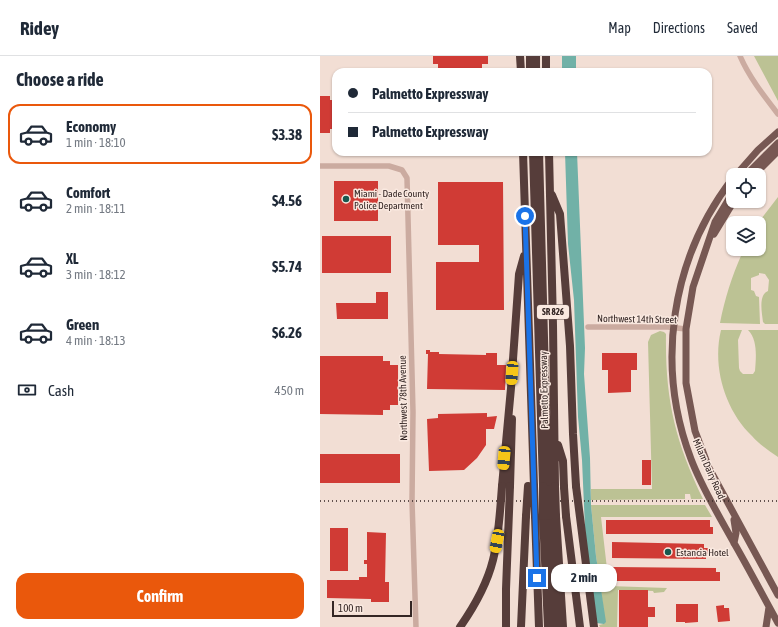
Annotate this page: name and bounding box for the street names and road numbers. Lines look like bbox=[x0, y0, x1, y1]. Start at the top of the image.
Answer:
road number: SR 826 bbox=[537, 305, 569, 319]
street label: Northwest 14th Street bbox=[597, 313, 677, 325]
street label: Palmetto Expressway bbox=[538, 351, 550, 429]
street label: Northwest 78th Avenue bbox=[397, 355, 409, 441]
street label: Milam Dairy Road bbox=[691, 437, 727, 501]

